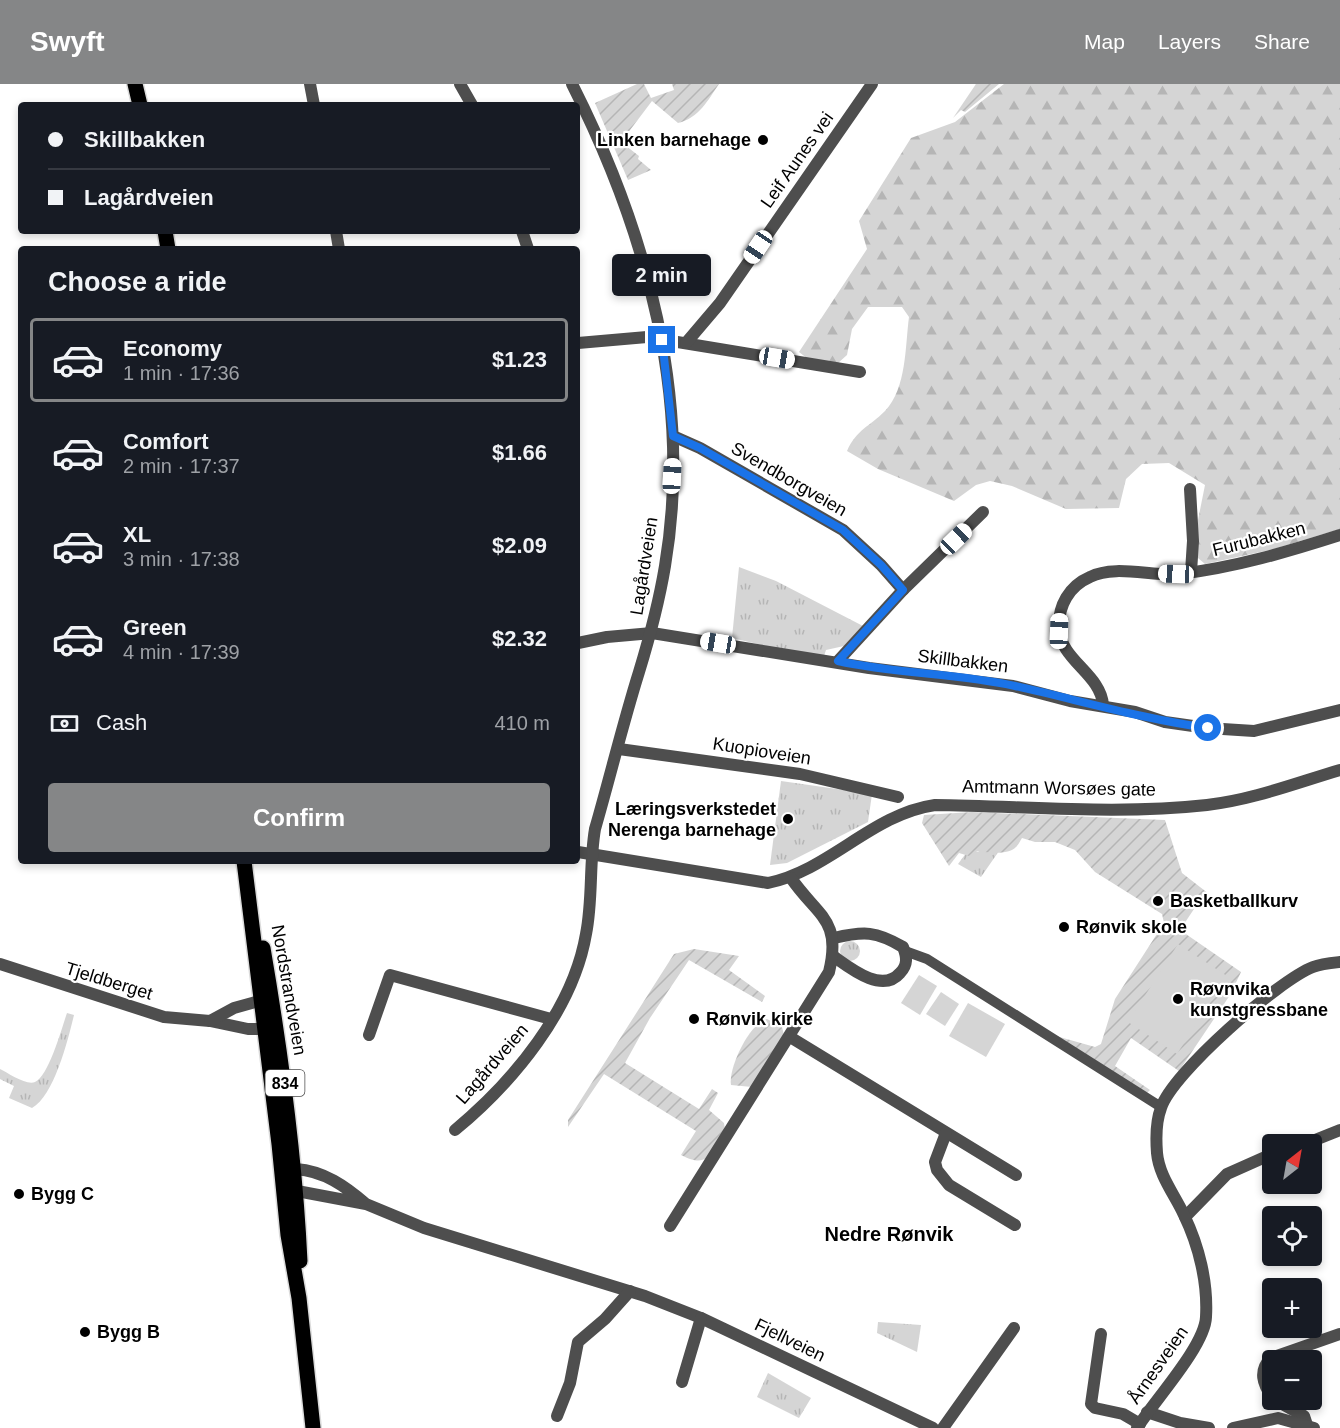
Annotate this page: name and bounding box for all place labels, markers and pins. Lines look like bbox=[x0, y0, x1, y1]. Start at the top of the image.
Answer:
place label: Linken barnehage bbox=[597, 130, 751, 150]
marker: Linken barnehage bbox=[756, 133, 770, 147]
place label: Læringsverkstedet Nerenga barnehage bbox=[608, 799, 776, 840]
marker: Læringsverkstedet Nerenga barnehage bbox=[781, 812, 795, 826]
place label: Basketballkurv bbox=[1170, 891, 1298, 911]
marker: Basketballkurv bbox=[1151, 894, 1165, 908]
place label: Rønvik skole bbox=[1076, 917, 1187, 937]
marker: Rønvik skole bbox=[1057, 920, 1071, 934]
place label: Røvnvika kunstgressbane bbox=[1190, 979, 1328, 1020]
marker: Røvnvika kunstgressbane bbox=[1171, 992, 1185, 1006]
place label: Rønvik kirke bbox=[706, 1009, 813, 1029]
marker: Rønvik kirke bbox=[687, 1012, 701, 1026]
place label: Bygg C bbox=[31, 1184, 94, 1204]
marker: Bygg C bbox=[12, 1187, 26, 1201]
place label: Bygg B bbox=[97, 1322, 160, 1342]
marker: Bygg B bbox=[78, 1325, 92, 1339]

